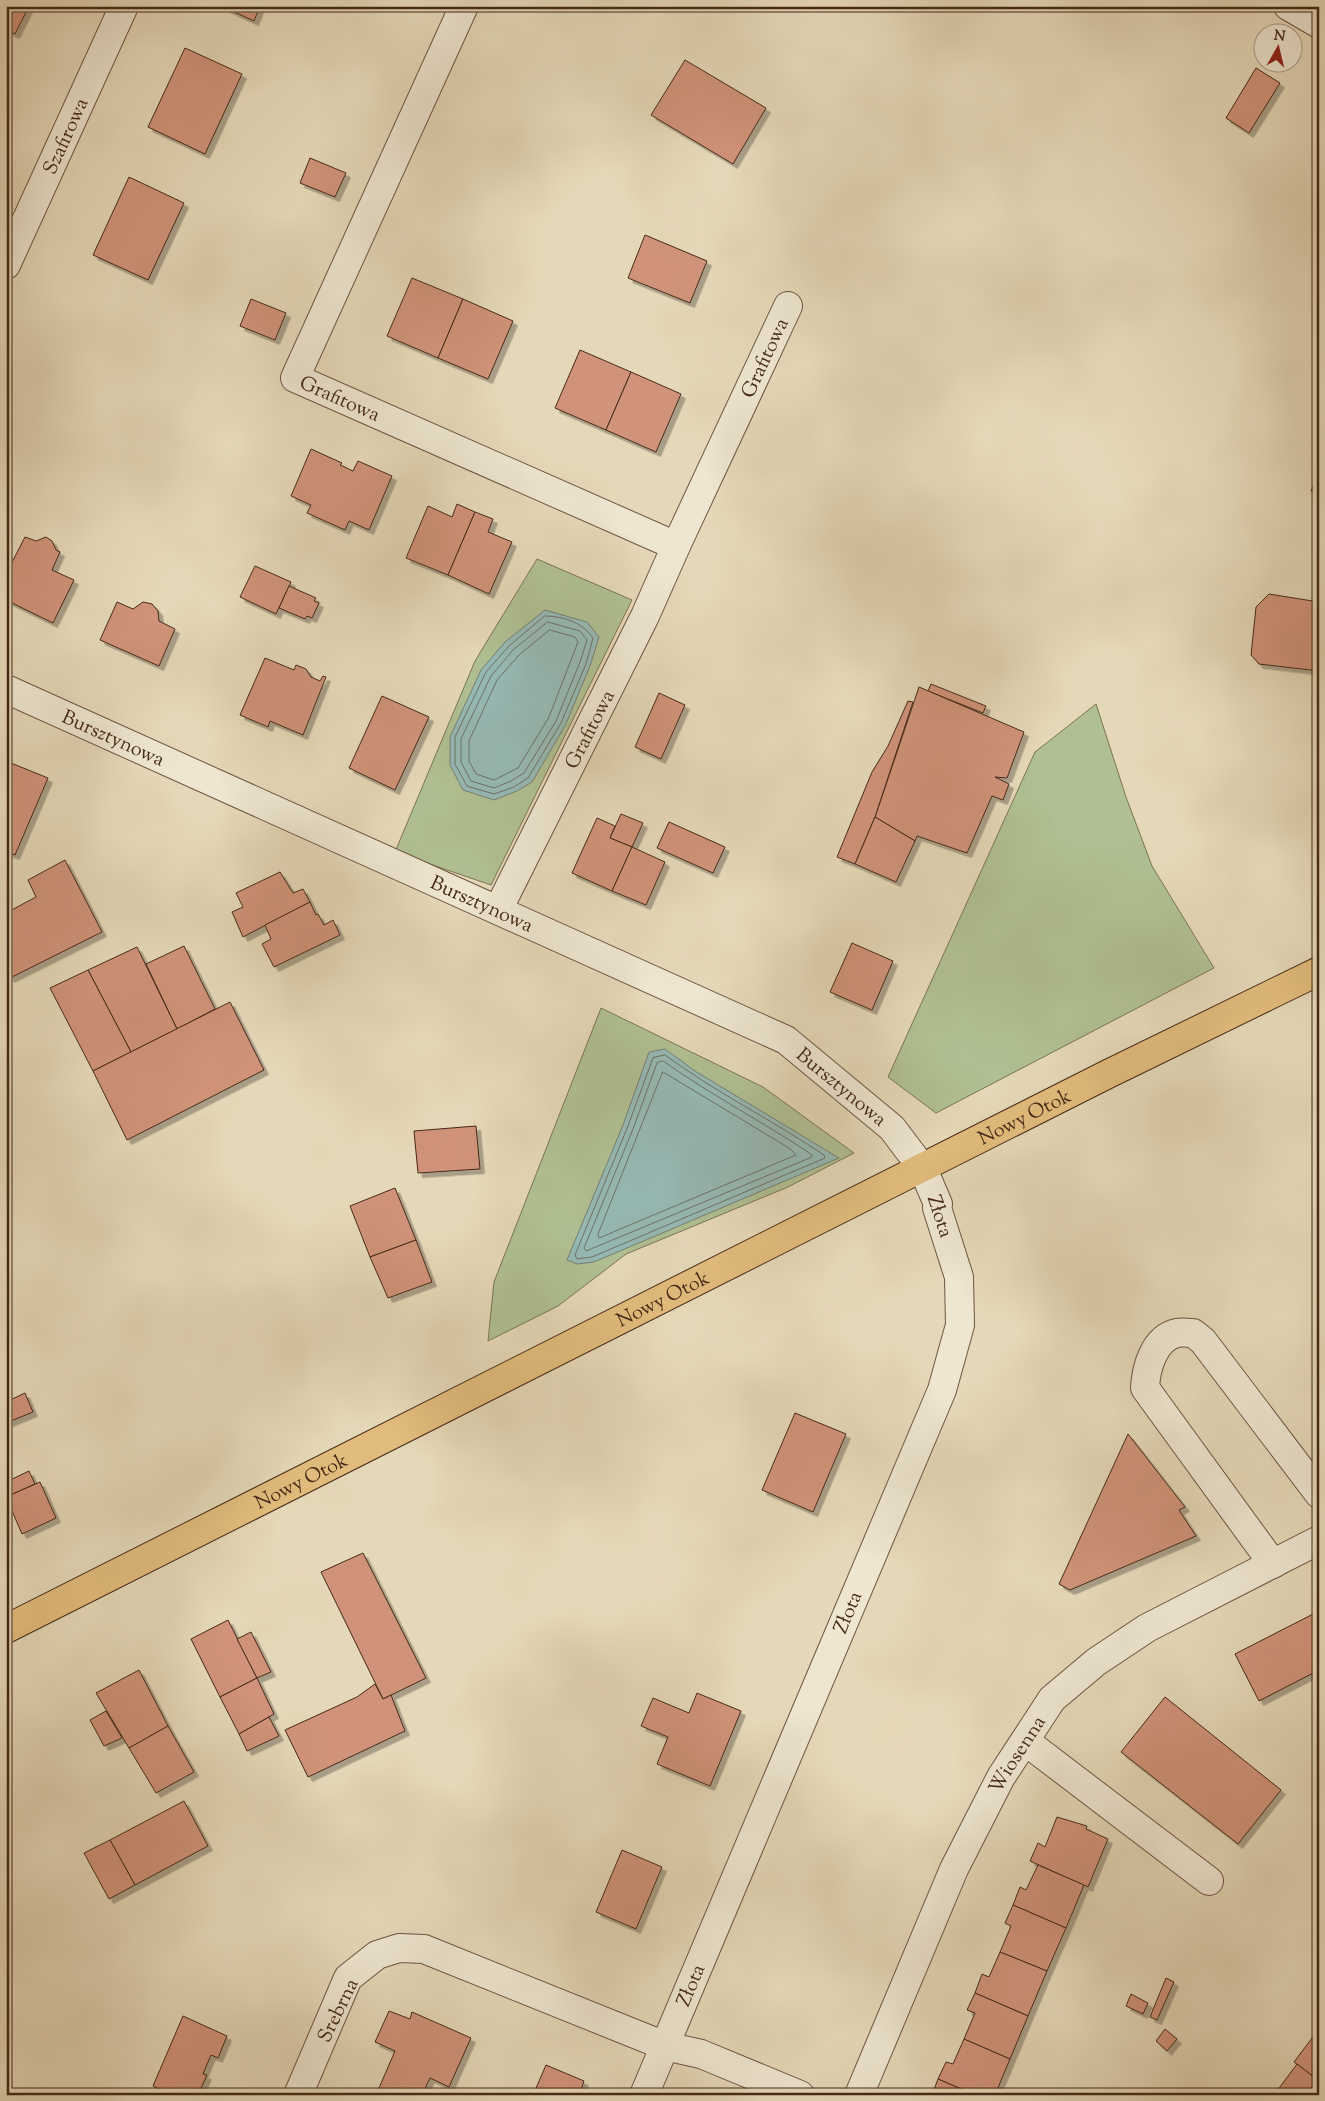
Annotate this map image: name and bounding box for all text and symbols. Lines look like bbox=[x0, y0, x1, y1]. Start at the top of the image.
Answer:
north arrow bbox=[1252, 22, 1302, 72]
text: N bbox=[1273, 26, 1286, 48]
street label: Szafirowa bbox=[37, 94, 97, 180]
street label: Grafitowa bbox=[735, 314, 797, 403]
street label: Grafitowa bbox=[294, 370, 384, 431]
street label: Grafitowa bbox=[559, 686, 624, 775]
street label: Bursztynowa bbox=[56, 704, 169, 776]
street label: Bursztynowa bbox=[425, 870, 537, 941]
street label: Bursztynowa bbox=[789, 1042, 892, 1135]
street label: Nowy Otok bbox=[974, 1083, 1077, 1154]
street label: Złota bbox=[918, 1192, 959, 1242]
street label: Nowy Otok bbox=[612, 1265, 715, 1336]
street label: Nowy Otok bbox=[250, 1447, 354, 1518]
street label: Złota bbox=[827, 1587, 871, 1639]
street label: Wiosenna bbox=[983, 1711, 1054, 1799]
street label: Złota bbox=[670, 1960, 714, 2012]
street label: Srebrna bbox=[311, 1974, 367, 2048]

